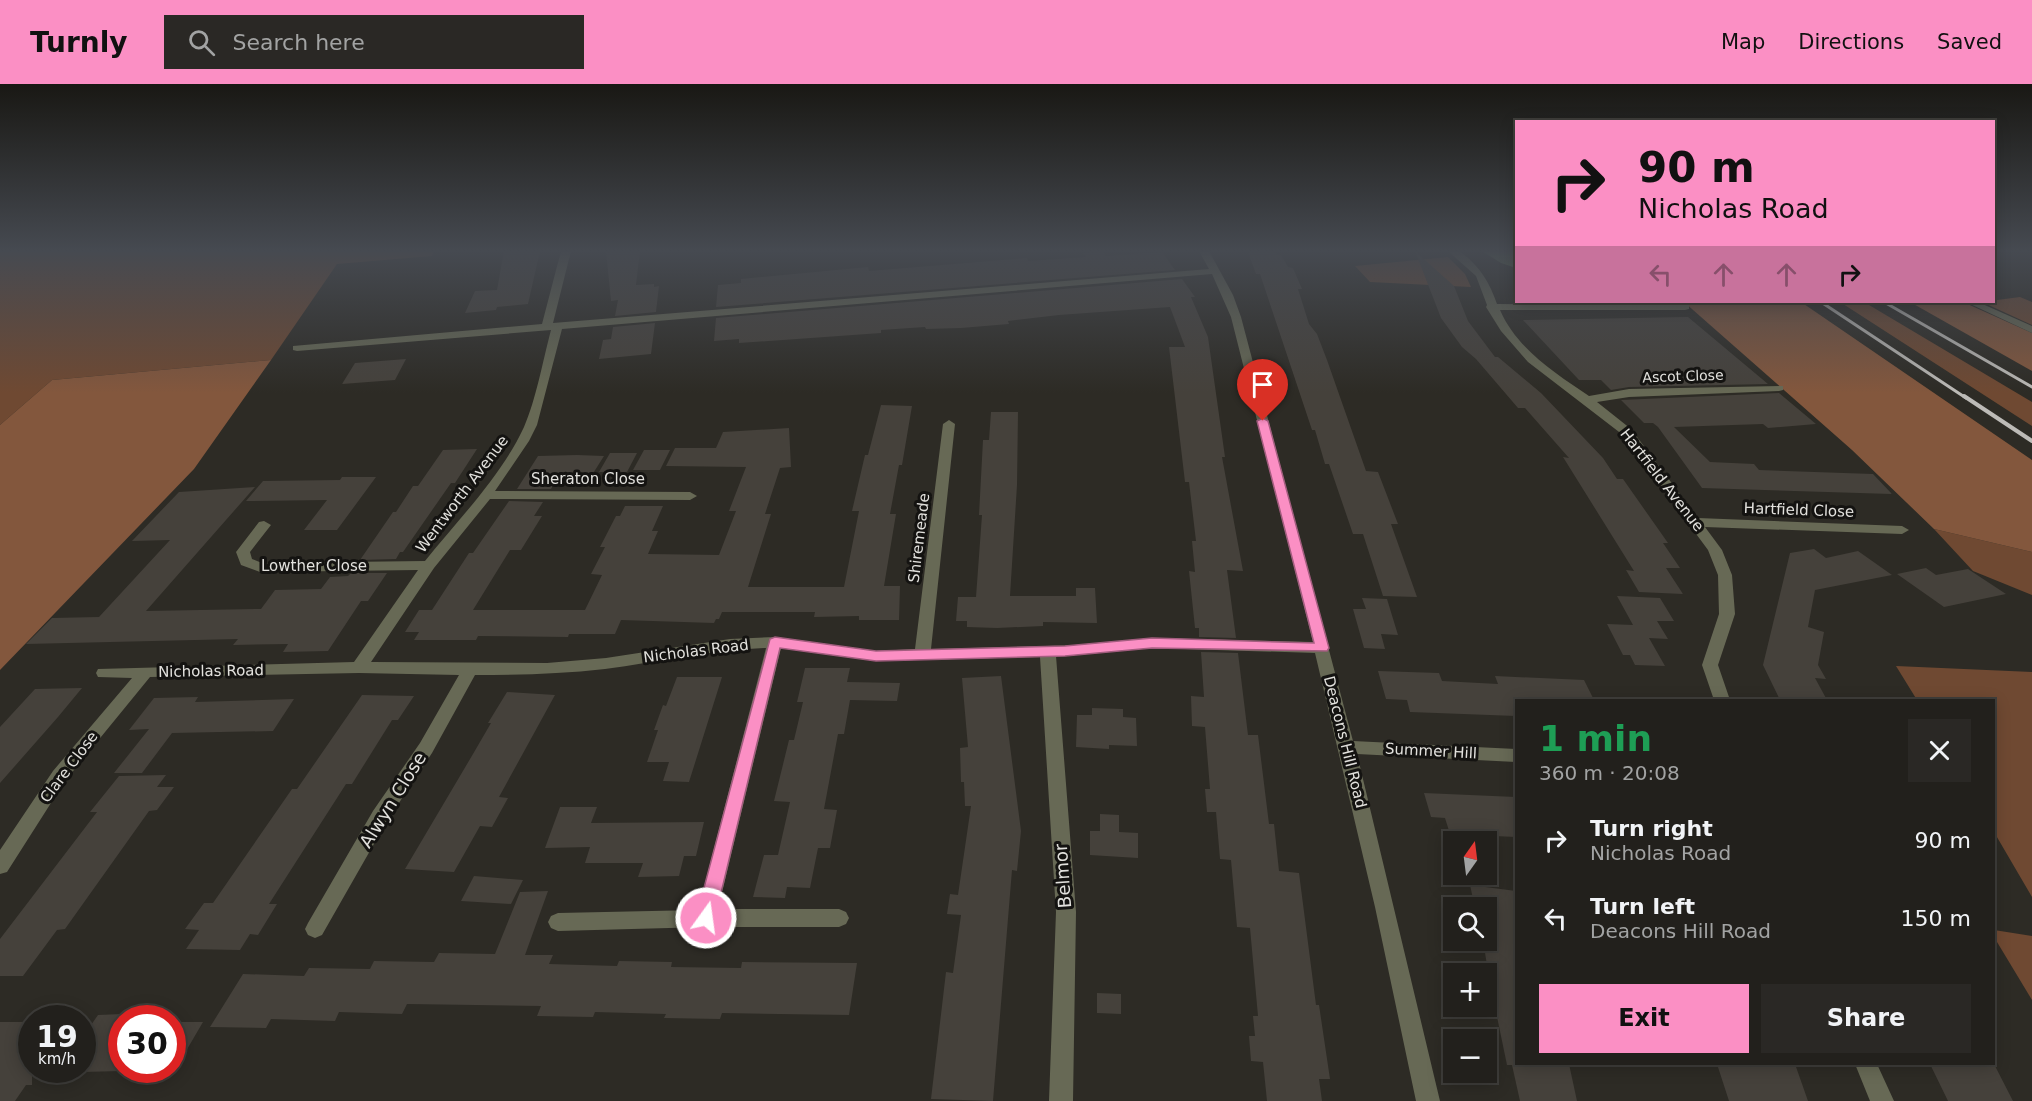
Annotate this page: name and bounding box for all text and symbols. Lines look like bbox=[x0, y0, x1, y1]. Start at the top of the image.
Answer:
search box bbox=[164, 15, 584, 69]
text: Turnly bbox=[30, 26, 128, 59]
icon: search bbox=[185, 26, 218, 59]
text: Search here bbox=[233, 30, 365, 55]
text: Map bbox=[1721, 30, 1765, 54]
text: Directions bbox=[1798, 30, 1904, 54]
text: Saved bbox=[1937, 30, 2002, 54]
text: 90 m bbox=[1638, 143, 1755, 192]
icon: right bbox=[1539, 144, 1617, 222]
text: Nicholas Road bbox=[1638, 193, 1829, 224]
icon: left bbox=[1644, 258, 1677, 291]
icon: ahead bbox=[1707, 258, 1740, 291]
icon: ahead bbox=[1770, 258, 1803, 291]
icon: right bbox=[1833, 258, 1866, 291]
pin bbox=[1237, 359, 1288, 421]
street label: Ascot Close bbox=[1642, 367, 1724, 385]
icon: arrive bbox=[1246, 368, 1279, 401]
street label: Hartfield Avenue bbox=[1616, 425, 1708, 535]
street label: Wentworth Avenue bbox=[412, 432, 512, 556]
street label: Sheraton Close bbox=[531, 470, 645, 488]
street label: Shiremeade bbox=[905, 492, 933, 584]
street label: Hartfield Close bbox=[1743, 499, 1855, 521]
street label: Lowther Close bbox=[261, 557, 367, 575]
street label: Nicholas Road bbox=[642, 636, 750, 666]
street label: Nicholas Road bbox=[158, 661, 264, 681]
street label: Deacons Hill Road bbox=[1320, 674, 1370, 810]
text: 1 min bbox=[1539, 718, 1652, 759]
button: close bbox=[1908, 719, 1971, 782]
street label: Clare Close bbox=[36, 728, 102, 806]
street label: Summer Hill bbox=[1384, 740, 1478, 762]
street label: Alwyn Close bbox=[355, 748, 430, 851]
text: 360 m · 20:08 bbox=[1539, 761, 1680, 785]
text: Turn right bbox=[1590, 816, 1713, 841]
icon: right bbox=[1539, 824, 1572, 857]
text: 90 m bbox=[1915, 828, 1971, 853]
north arrow bbox=[1443, 831, 1497, 885]
map controls bbox=[1443, 831, 1497, 1083]
text: Nicholas Road bbox=[1590, 841, 1731, 865]
street label: Belmor bbox=[1050, 843, 1075, 909]
position arrow bbox=[674, 886, 738, 950]
text: Turn left bbox=[1590, 894, 1695, 919]
button: search bbox=[1443, 897, 1497, 951]
icon: left bbox=[1539, 902, 1572, 935]
text: 150 m bbox=[1901, 906, 1971, 931]
text: Deacons Hill Road bbox=[1590, 919, 1771, 943]
button: + bbox=[1443, 963, 1497, 1017]
button: Exit bbox=[1539, 984, 1749, 1053]
button: Share bbox=[1761, 984, 1971, 1053]
speed limit sign: 30 bbox=[108, 1005, 186, 1083]
text: 19 bbox=[36, 1019, 78, 1054]
button: − bbox=[1443, 1029, 1497, 1083]
text: km/h bbox=[38, 1050, 76, 1068]

